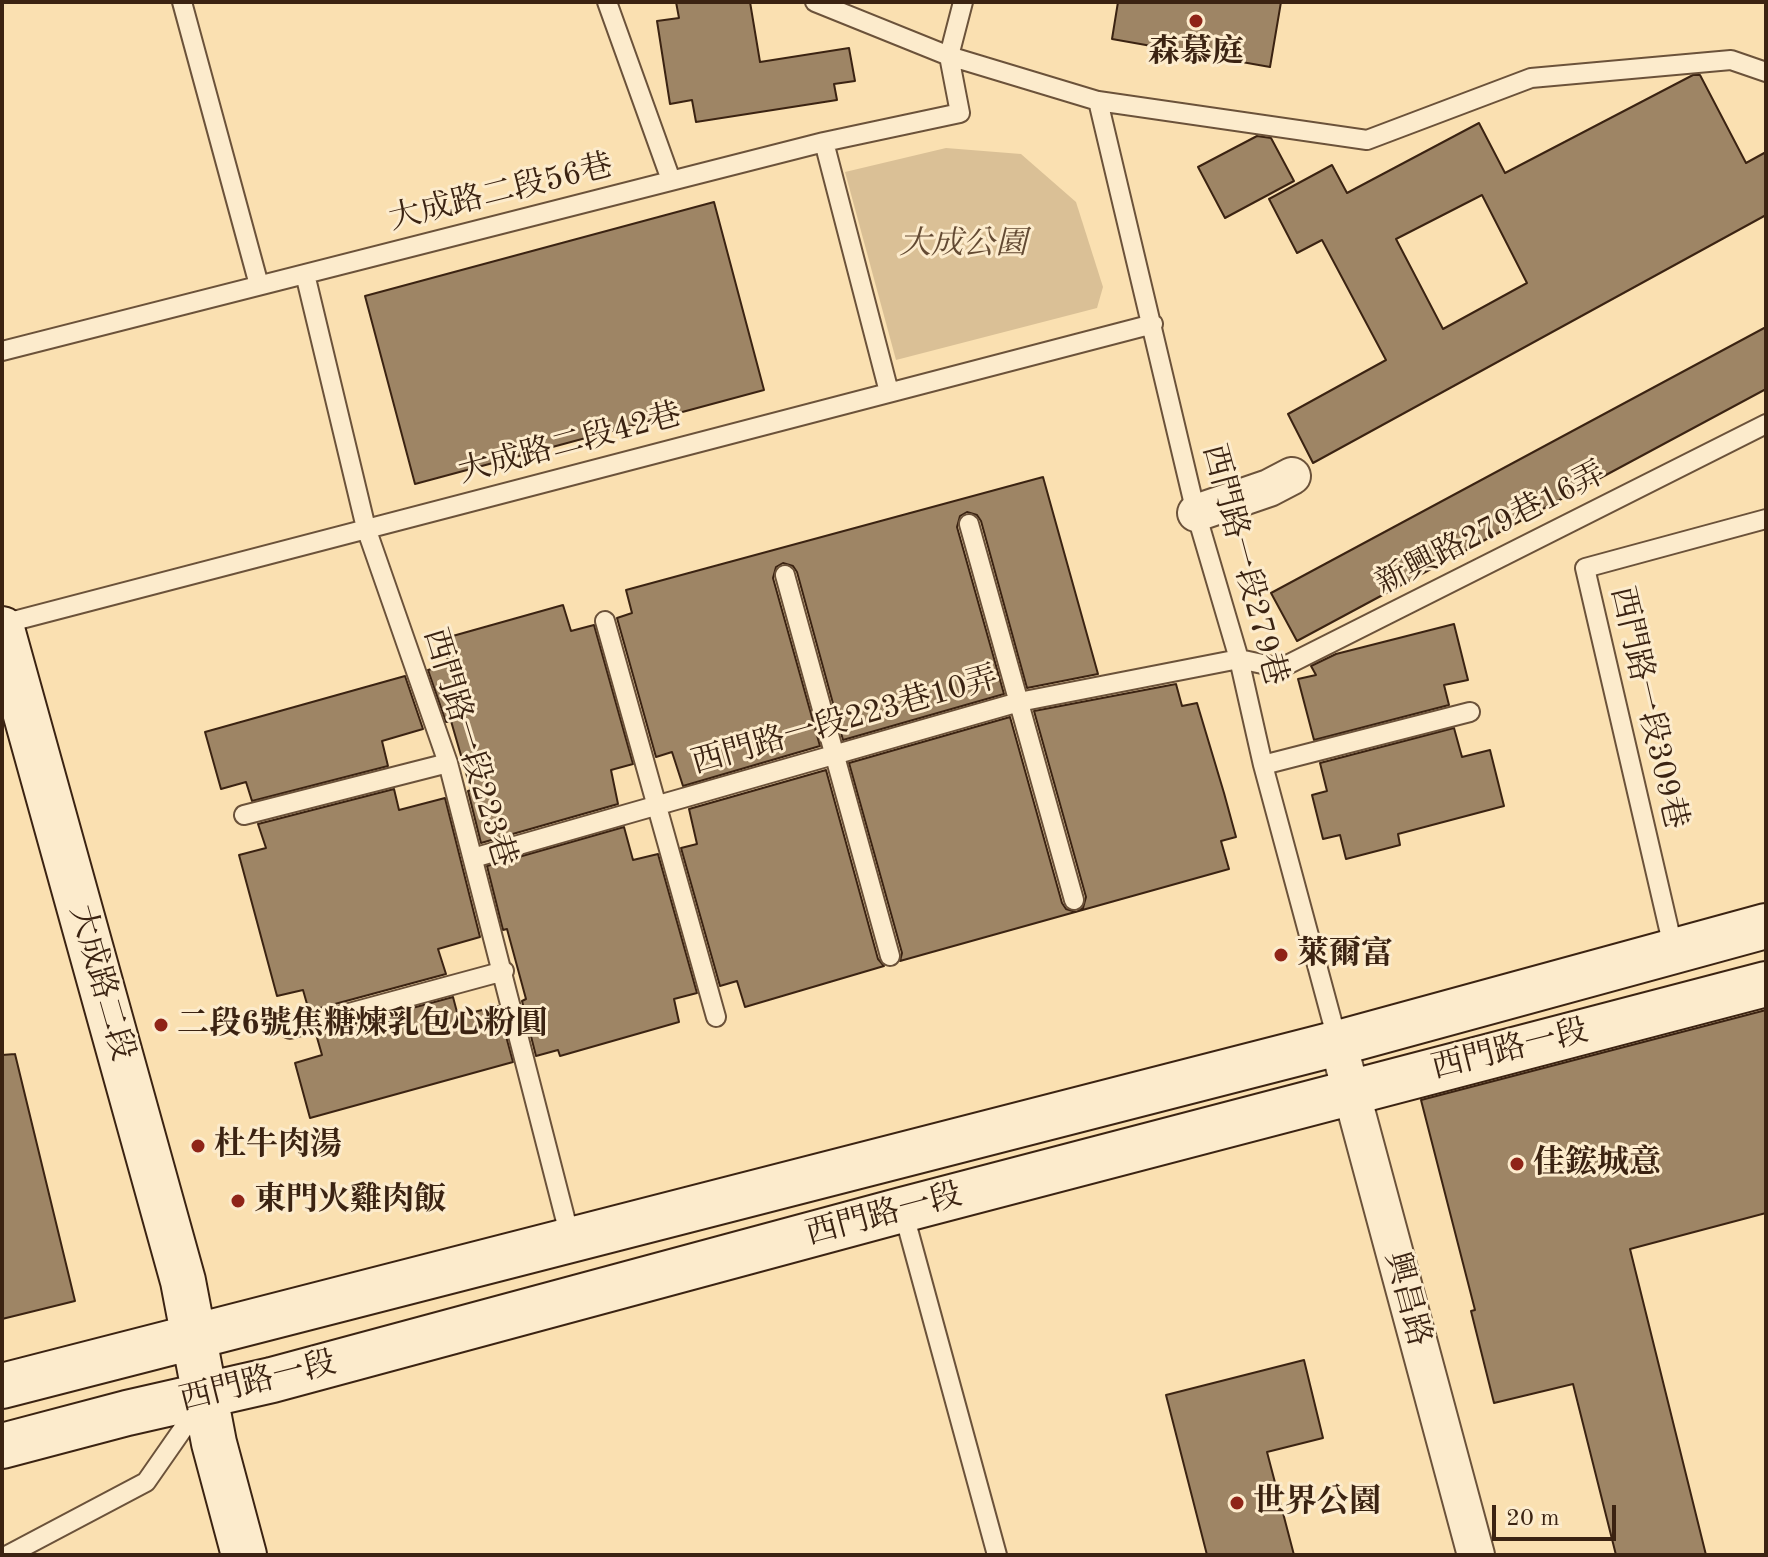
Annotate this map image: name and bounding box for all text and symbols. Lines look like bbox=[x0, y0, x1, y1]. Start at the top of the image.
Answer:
marker: 森慕庭 bbox=[1187, 12, 1205, 30]
place label: 森慕庭 bbox=[1148, 34, 1244, 72]
street label: 大成路二段56巷 bbox=[385, 147, 617, 239]
park label: 大成公園 bbox=[899, 226, 1027, 264]
street label: 大成路二段42巷 bbox=[454, 396, 686, 492]
street label: 西門路一段279巷 bbox=[1193, 440, 1295, 690]
street label: 新興路279巷16弄 bbox=[1370, 455, 1612, 603]
street label: 西門路一段309巷 bbox=[1601, 583, 1695, 833]
street label: 西門路一段223巷 bbox=[414, 624, 524, 872]
street label: 西門路一段223巷10弄 bbox=[687, 659, 1003, 783]
street label: 大成路二段 bbox=[60, 901, 142, 1065]
place label: 萊爾富 bbox=[1297, 936, 1393, 974]
marker: 萊爾富 bbox=[1272, 946, 1290, 964]
place label: 二段6號焦糖煉乳包心粉圓 bbox=[177, 1006, 548, 1044]
street label: 西門路一段 bbox=[1428, 1012, 1592, 1088]
marker: 二段6號焦糖煉乳包心粉圓 bbox=[152, 1016, 170, 1034]
place label: 杜牛肉湯 bbox=[214, 1127, 342, 1165]
marker: 杜牛肉湯 bbox=[189, 1137, 207, 1155]
place label: 佳鋐城意 bbox=[1533, 1145, 1661, 1183]
marker: 佳鋐城意 bbox=[1508, 1155, 1526, 1173]
street label: 西門路一段 bbox=[802, 1176, 966, 1254]
place label: 東門火雞肉飯 bbox=[254, 1182, 446, 1220]
marker: 東門火雞肉飯 bbox=[229, 1192, 247, 1210]
street label: 興昌路 bbox=[1376, 1248, 1438, 1350]
street label: 西門路一段 bbox=[176, 1344, 340, 1420]
place label: 世界公園 bbox=[1253, 1484, 1381, 1522]
scale bar bbox=[1496, 1489, 1620, 1539]
marker: 世界公園 bbox=[1228, 1494, 1246, 1512]
text: 20 m bbox=[1506, 1507, 1560, 1531]

